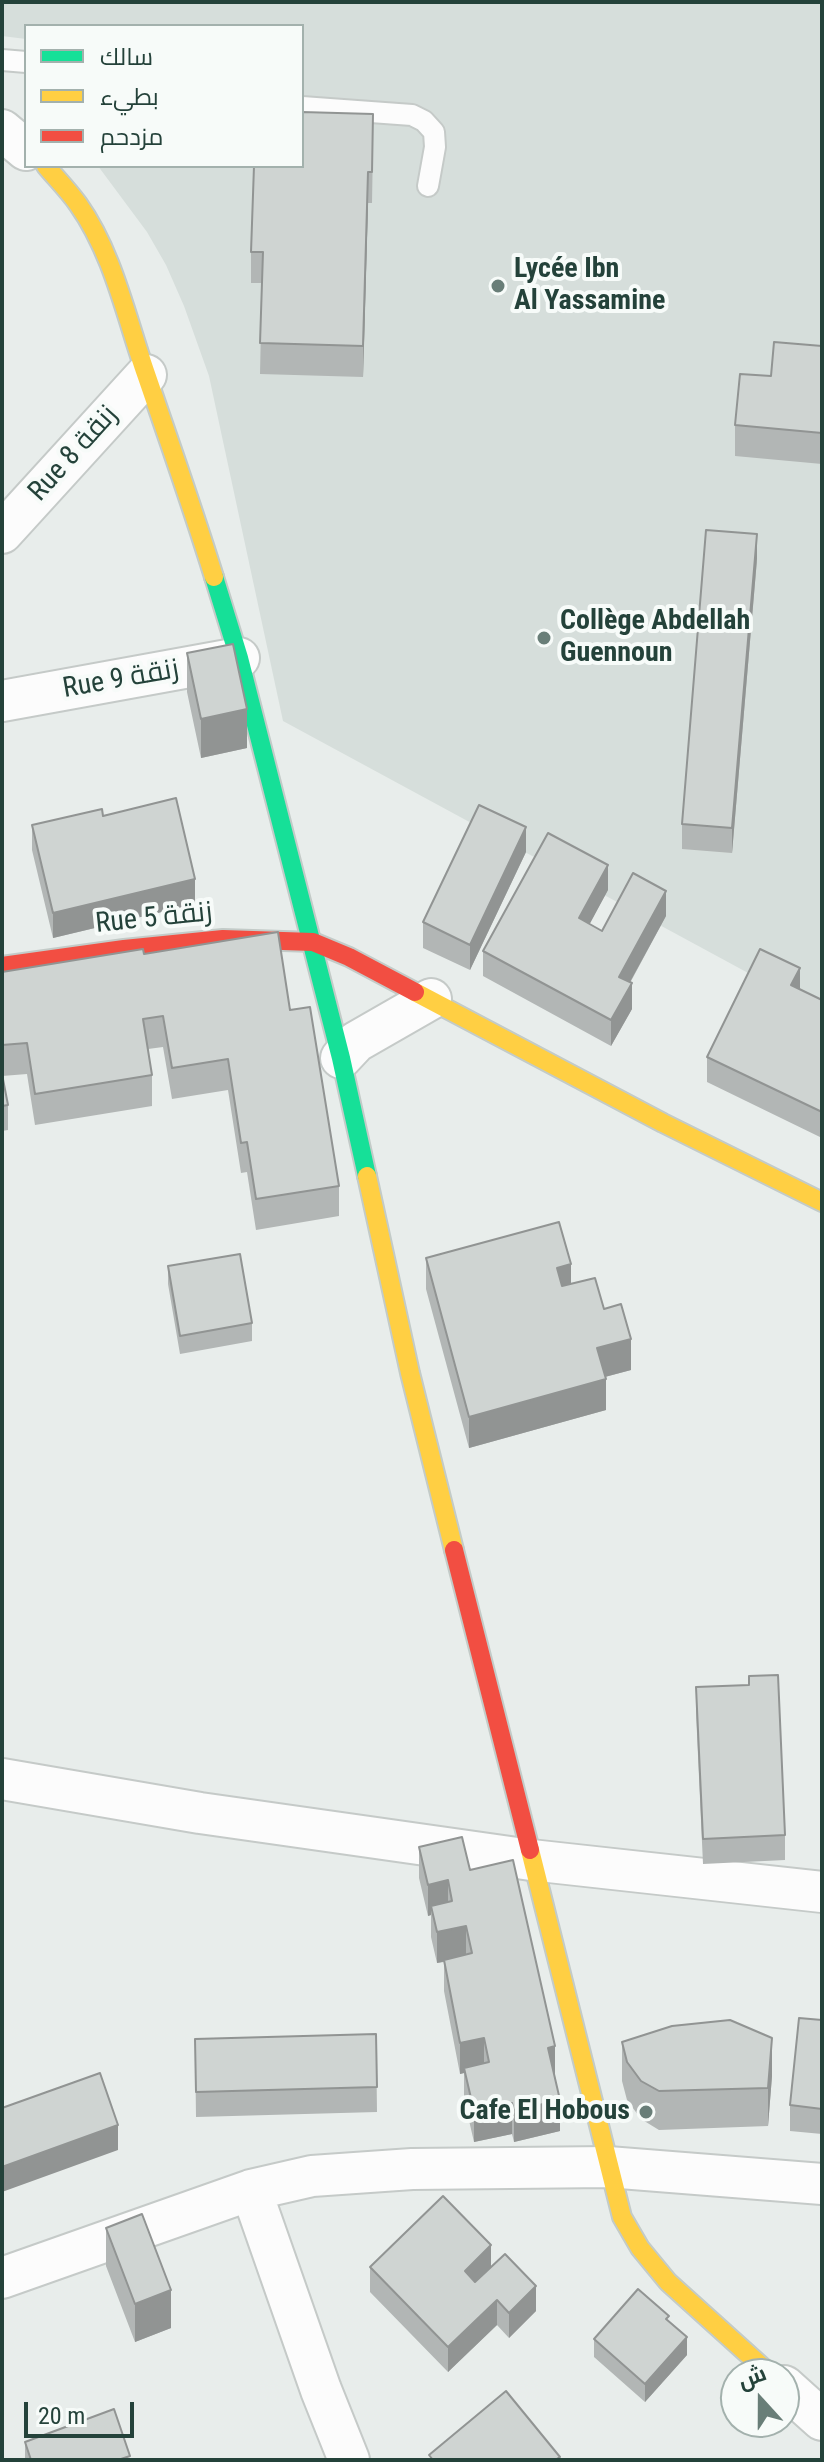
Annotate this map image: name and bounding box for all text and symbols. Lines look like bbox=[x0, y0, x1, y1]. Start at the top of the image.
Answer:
legend bbox=[24, 24, 304, 168]
text: سالك bbox=[100, 43, 153, 71]
text: بطيء bbox=[100, 83, 159, 111]
text: مزدحم bbox=[100, 123, 163, 151]
place label: Lycée Ibn Al Yassamine bbox=[514, 253, 665, 319]
marker: Lycée Ibn Al Yassamine bbox=[489, 277, 507, 295]
street label: Rue 8 زنقة bbox=[22, 399, 126, 509]
place label: Collège Abdellah Guennoun bbox=[560, 605, 750, 671]
marker: Collège Abdellah Guennoun bbox=[535, 629, 553, 647]
street label: Rue 9 زنقة bbox=[60, 653, 182, 707]
street label: Rue 5 زنقة bbox=[94, 896, 214, 942]
place label: Cafe El Hobous bbox=[460, 2095, 630, 2129]
marker: Cafe El Hobous bbox=[637, 2103, 655, 2121]
north arrow bbox=[720, 2358, 800, 2438]
text: ش bbox=[734, 2360, 770, 2394]
scale bar bbox=[28, 2386, 138, 2436]
text: 20 m bbox=[38, 2402, 85, 2430]

